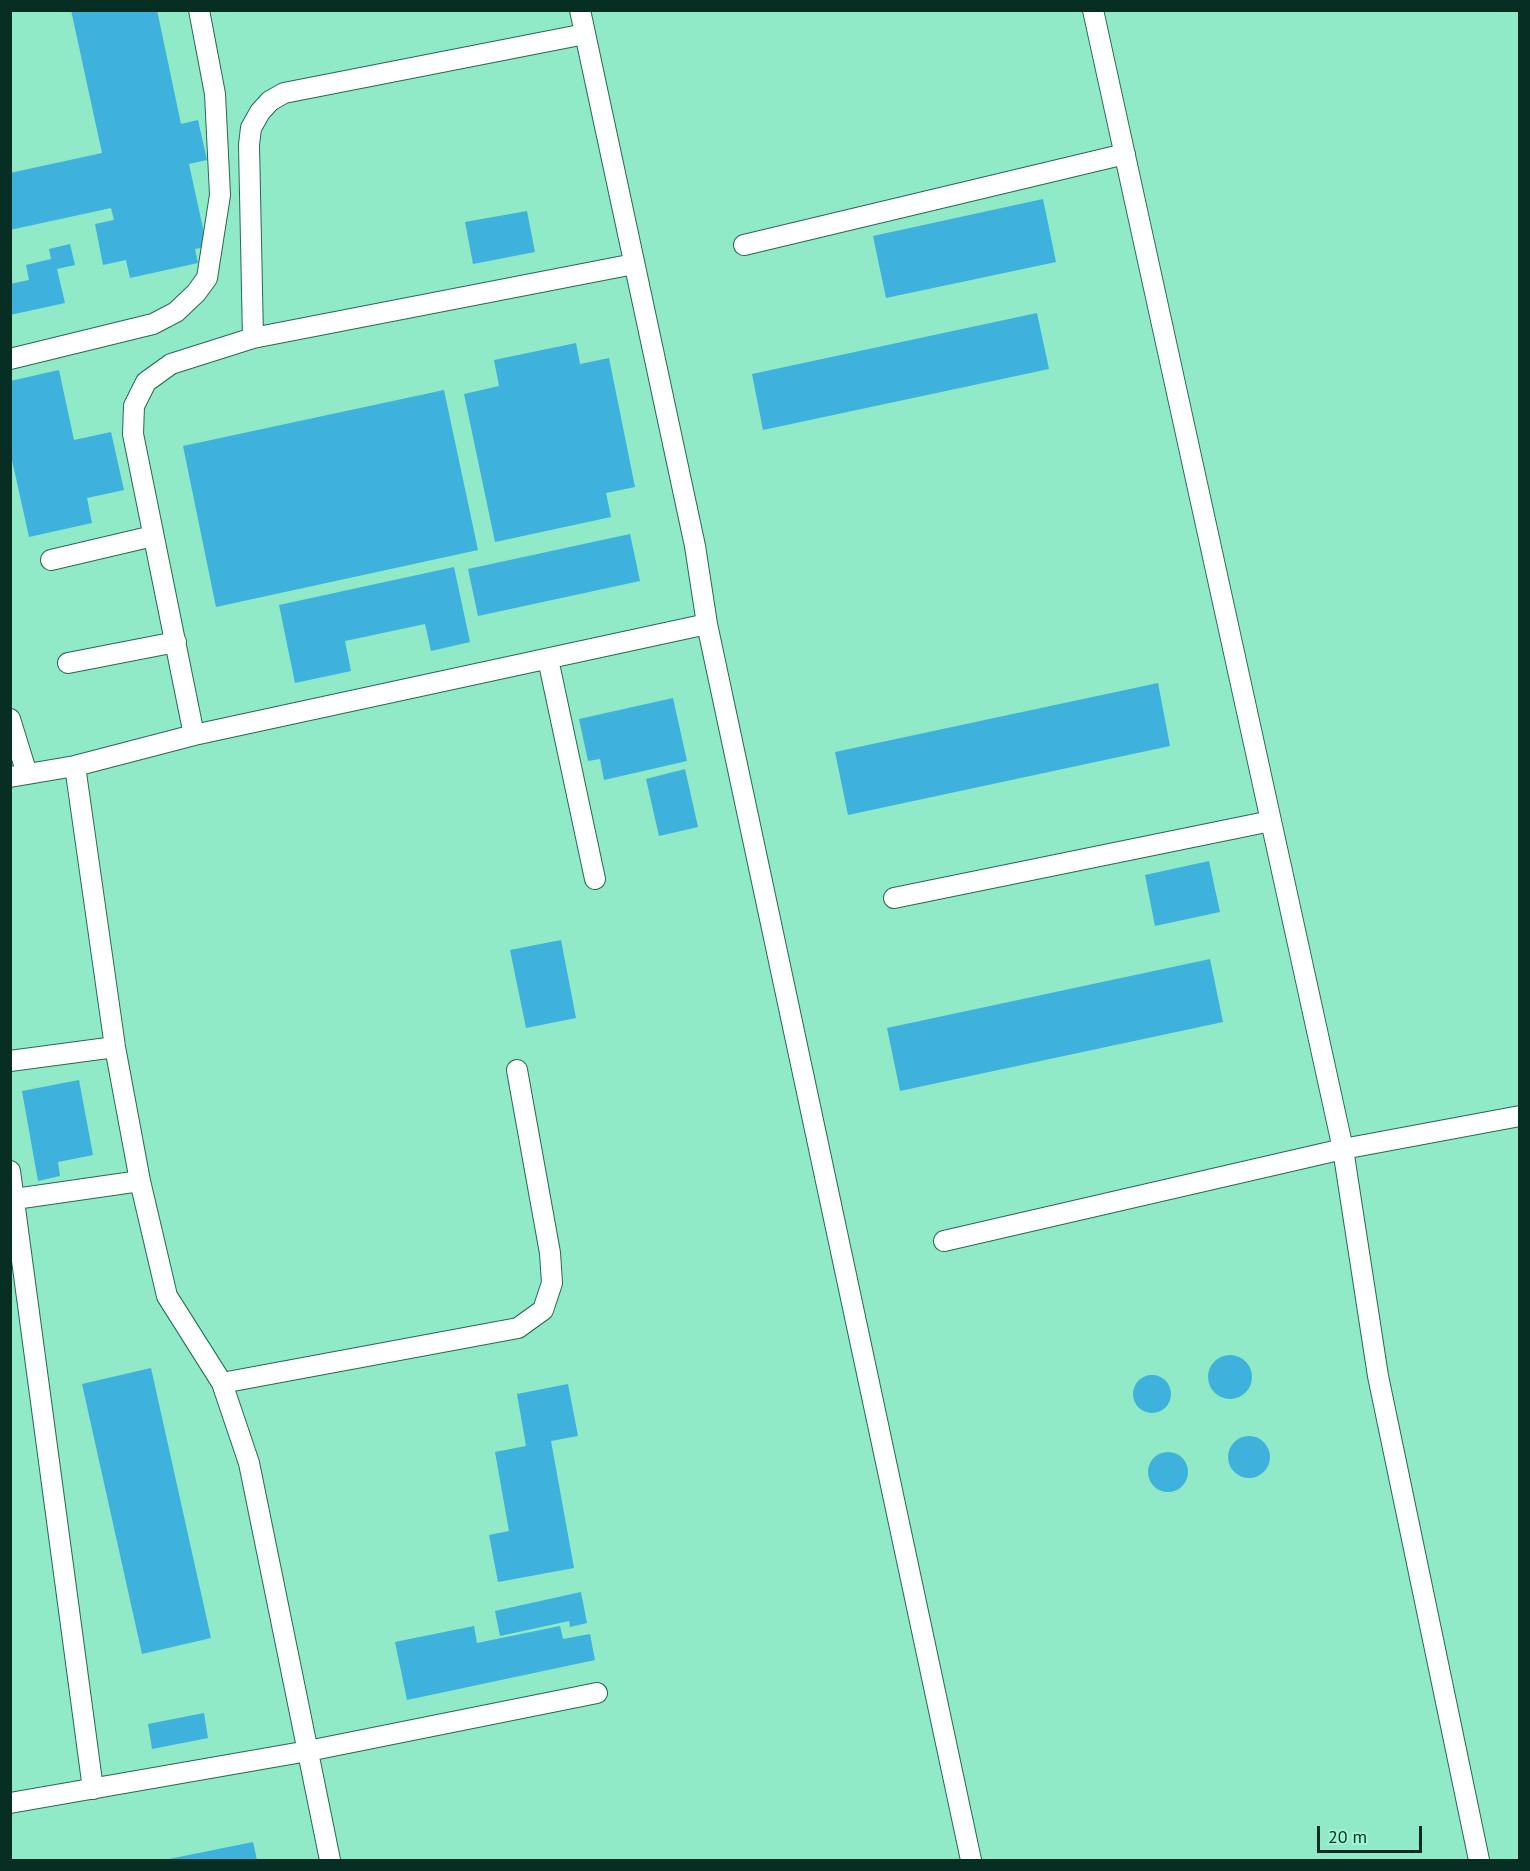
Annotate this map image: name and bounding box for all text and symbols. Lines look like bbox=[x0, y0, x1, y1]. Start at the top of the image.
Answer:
scale bar bbox=[1320, 1814, 1425, 1852]
text: 20 m bbox=[1328, 1825, 1367, 1848]

